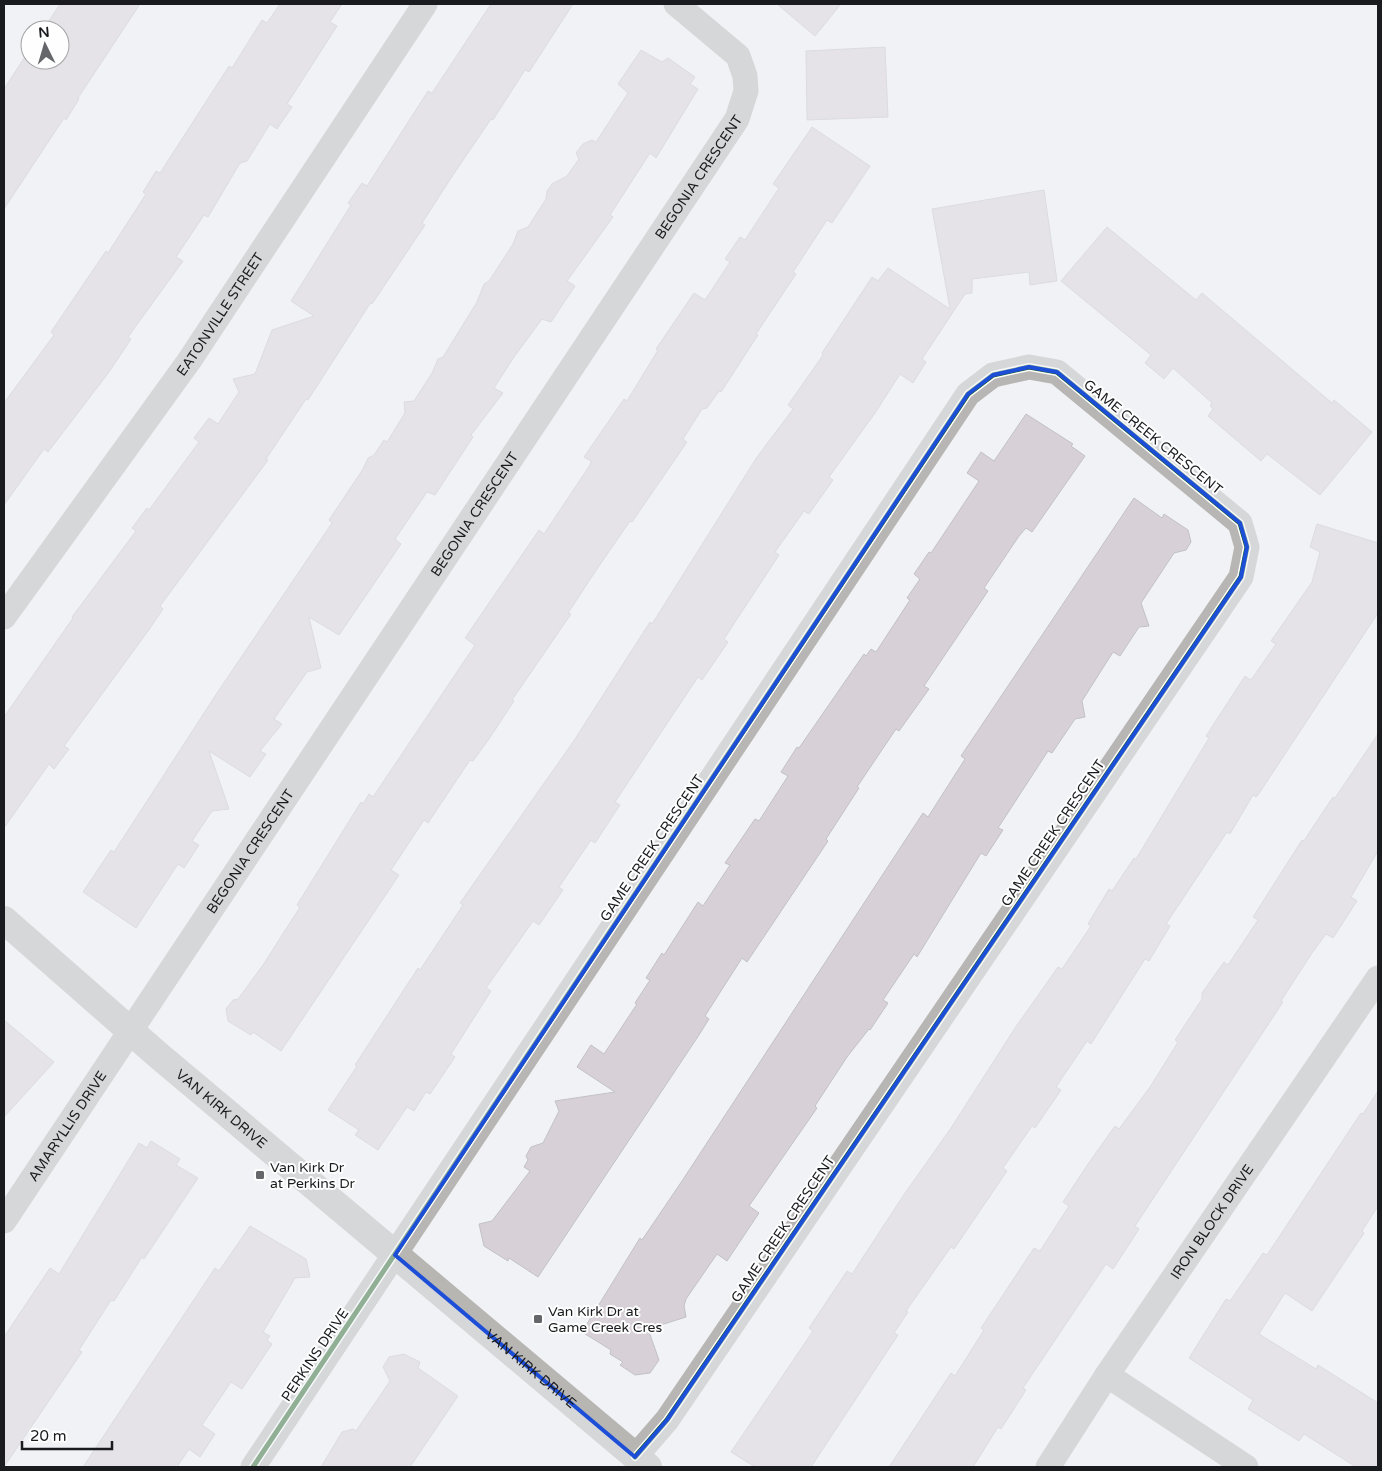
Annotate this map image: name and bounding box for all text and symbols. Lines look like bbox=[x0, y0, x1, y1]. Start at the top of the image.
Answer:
north arrow bbox=[20, 20, 70, 70]
text: N bbox=[38, 24, 50, 42]
street label: BEGONIA CRESCENT bbox=[651, 111, 746, 242]
street label: EATONVILLE STREET bbox=[173, 249, 267, 379]
street label: GAME CREEK CRESCENT bbox=[1080, 376, 1226, 498]
street label: BEGONIA CRESCENT bbox=[427, 448, 522, 579]
street label: GAME CREEK CRESCENT bbox=[997, 756, 1109, 910]
street label: GAME CREEK CRESCENT bbox=[596, 771, 708, 925]
street label: BEGONIA CRESCENT bbox=[203, 786, 298, 917]
street label: VAN KIRK DRIVE bbox=[173, 1065, 271, 1152]
street label: AMARYLLIS DRIVE bbox=[24, 1068, 110, 1184]
street label: GAME CREEK CRESCENT bbox=[727, 1152, 839, 1306]
place label: Van Kirk Dr at Perkins Dr bbox=[270, 1159, 356, 1192]
street label: IRON BLOCK DRIVE bbox=[1167, 1161, 1257, 1282]
marker: Van Kirk Dr at Perkins Dr bbox=[254, 1169, 266, 1181]
place label: Van Kirk Dr at Game Creek Cres bbox=[548, 1303, 662, 1336]
street label: PERKINS DRIVE bbox=[278, 1305, 352, 1405]
marker: Van Kirk Dr at Game Creek Cres bbox=[532, 1313, 544, 1325]
street label: VAN KIRK DRIVE bbox=[482, 1325, 580, 1412]
scale bar bbox=[22, 1418, 112, 1450]
text: 20 m bbox=[30, 1427, 67, 1445]

